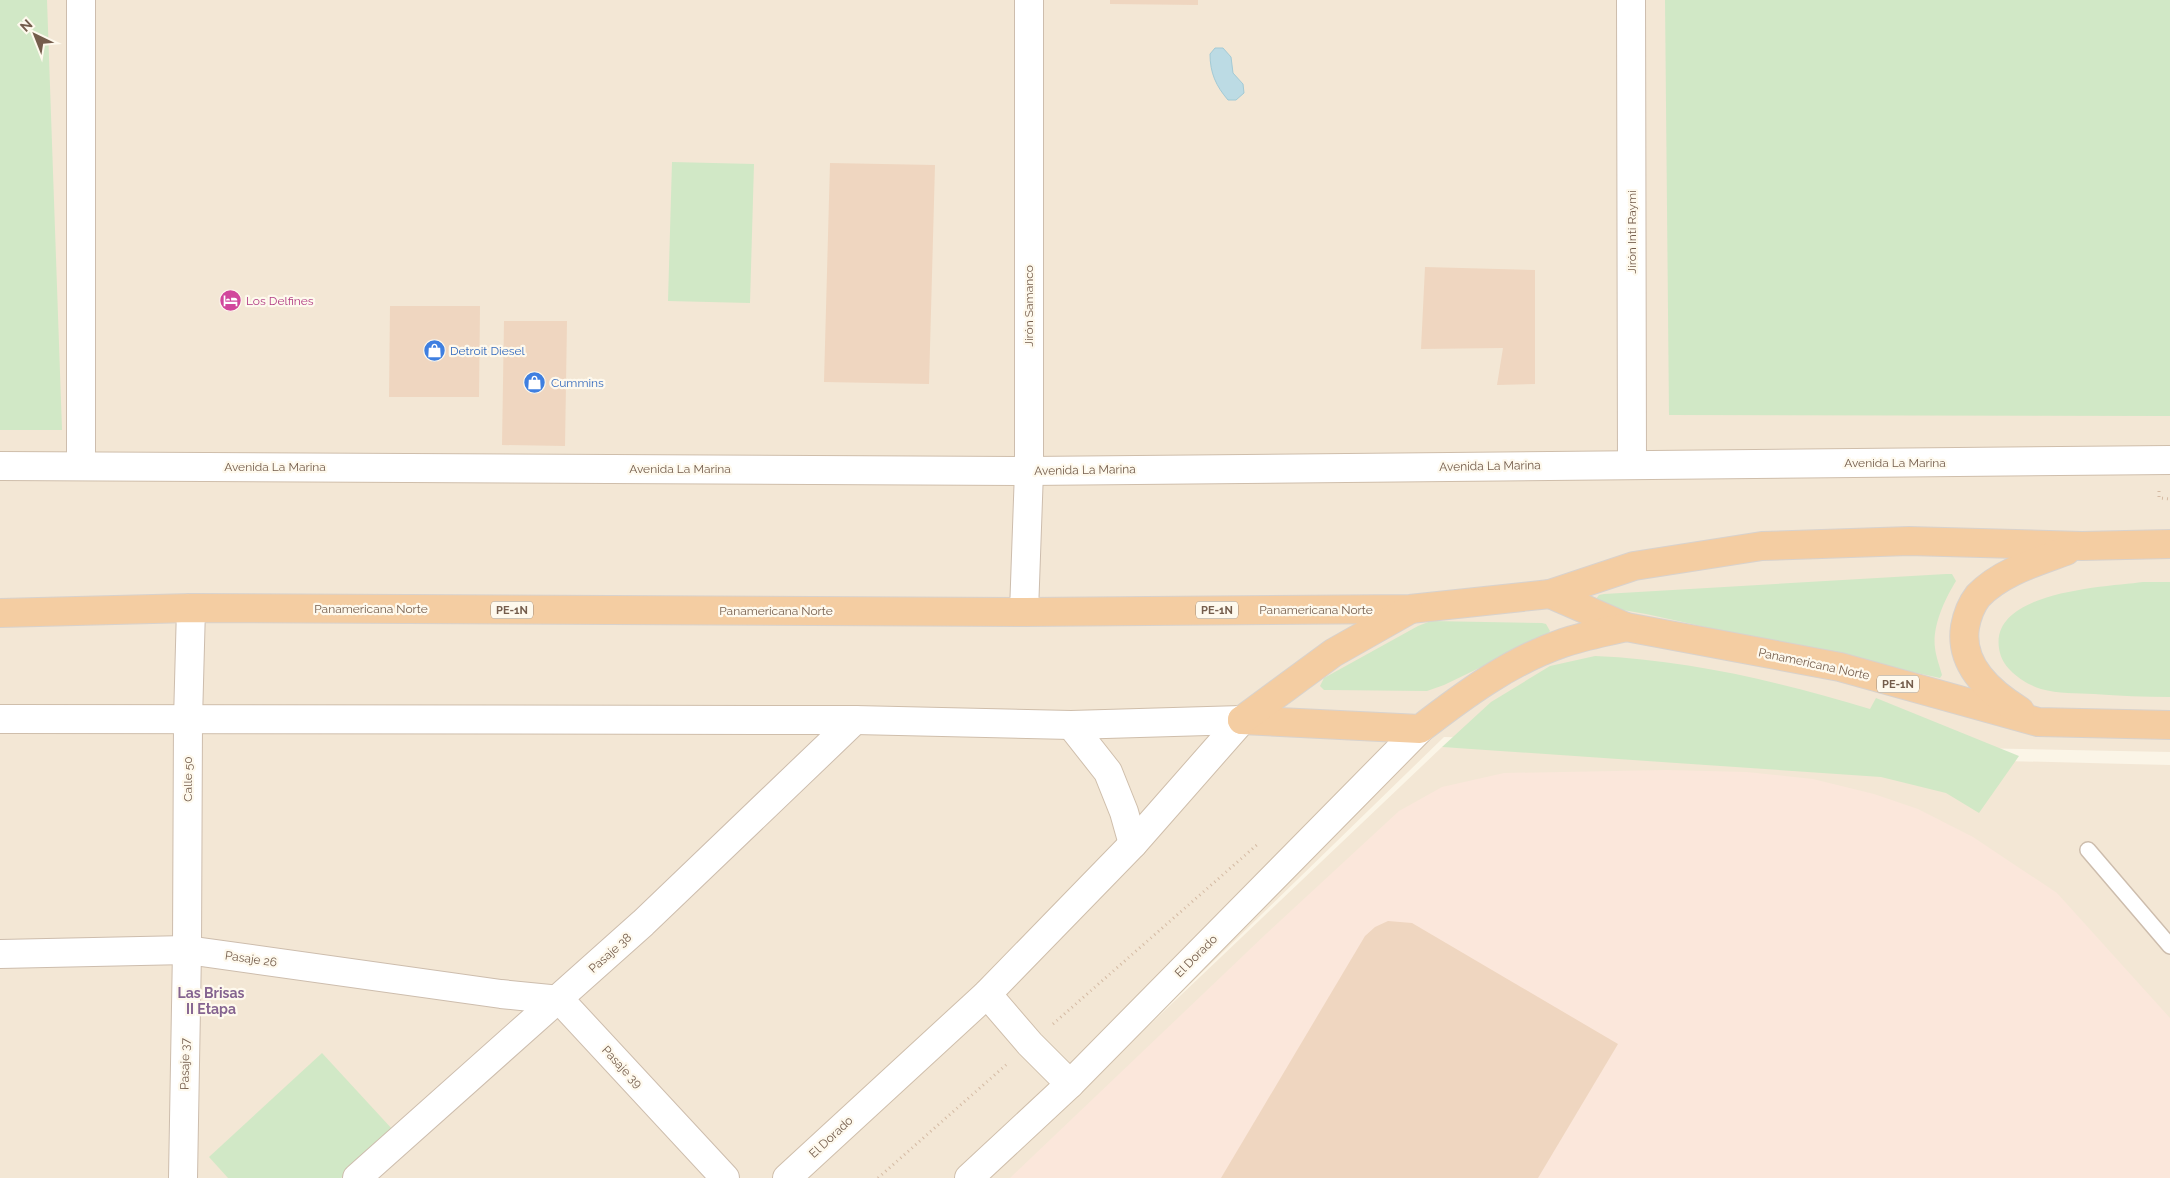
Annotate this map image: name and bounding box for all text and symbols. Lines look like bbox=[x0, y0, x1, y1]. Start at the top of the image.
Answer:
north arrow bbox=[10, 10, 60, 60]
text: N bbox=[17, 16, 35, 35]
street label: Jirón Inti Raymi bbox=[1625, 190, 1639, 274]
street label: Jirón Samanco bbox=[1022, 265, 1036, 347]
hotel icon: Los Delfines bbox=[218, 289, 242, 313]
place label: Los Delfines bbox=[246, 294, 314, 308]
shop icon: Detroit Diesel bbox=[422, 339, 446, 363]
place label: Detroit Diesel bbox=[450, 344, 526, 358]
shop icon: Cummins bbox=[523, 371, 547, 395]
place label: Cummins bbox=[551, 376, 604, 390]
street label: Avenida La Marina bbox=[1844, 456, 1946, 470]
street label: Avenida La Marina bbox=[1439, 458, 1541, 474]
street label: Avenida La Marina bbox=[224, 460, 326, 474]
street label: Avenida La Marina bbox=[629, 462, 731, 476]
street label: Avenida La Marina bbox=[1034, 462, 1136, 478]
street label: Panamericana Norte bbox=[314, 602, 428, 616]
road number: PE-1N bbox=[491, 602, 533, 618]
road number: PE-1N bbox=[1196, 602, 1238, 618]
street label: Panamericana Norte bbox=[1259, 603, 1373, 617]
street label: Panamericana Norte bbox=[719, 604, 833, 618]
street label: Panamericana Norte bbox=[1757, 645, 1871, 683]
road number: PE-1N bbox=[1877, 676, 1919, 692]
street label: Calle 50 bbox=[181, 756, 195, 802]
street label: Pasaje 38 bbox=[586, 930, 634, 976]
street label: El Dorado bbox=[1172, 932, 1220, 980]
street label: Pasaje 26 bbox=[224, 948, 278, 970]
district label: Las Brisas II Etapa bbox=[178, 985, 245, 1017]
street label: Pasaje 37 bbox=[178, 1037, 192, 1090]
street label: Pasaje 39 bbox=[599, 1043, 645, 1091]
street label: El Dorado bbox=[806, 1113, 856, 1161]

